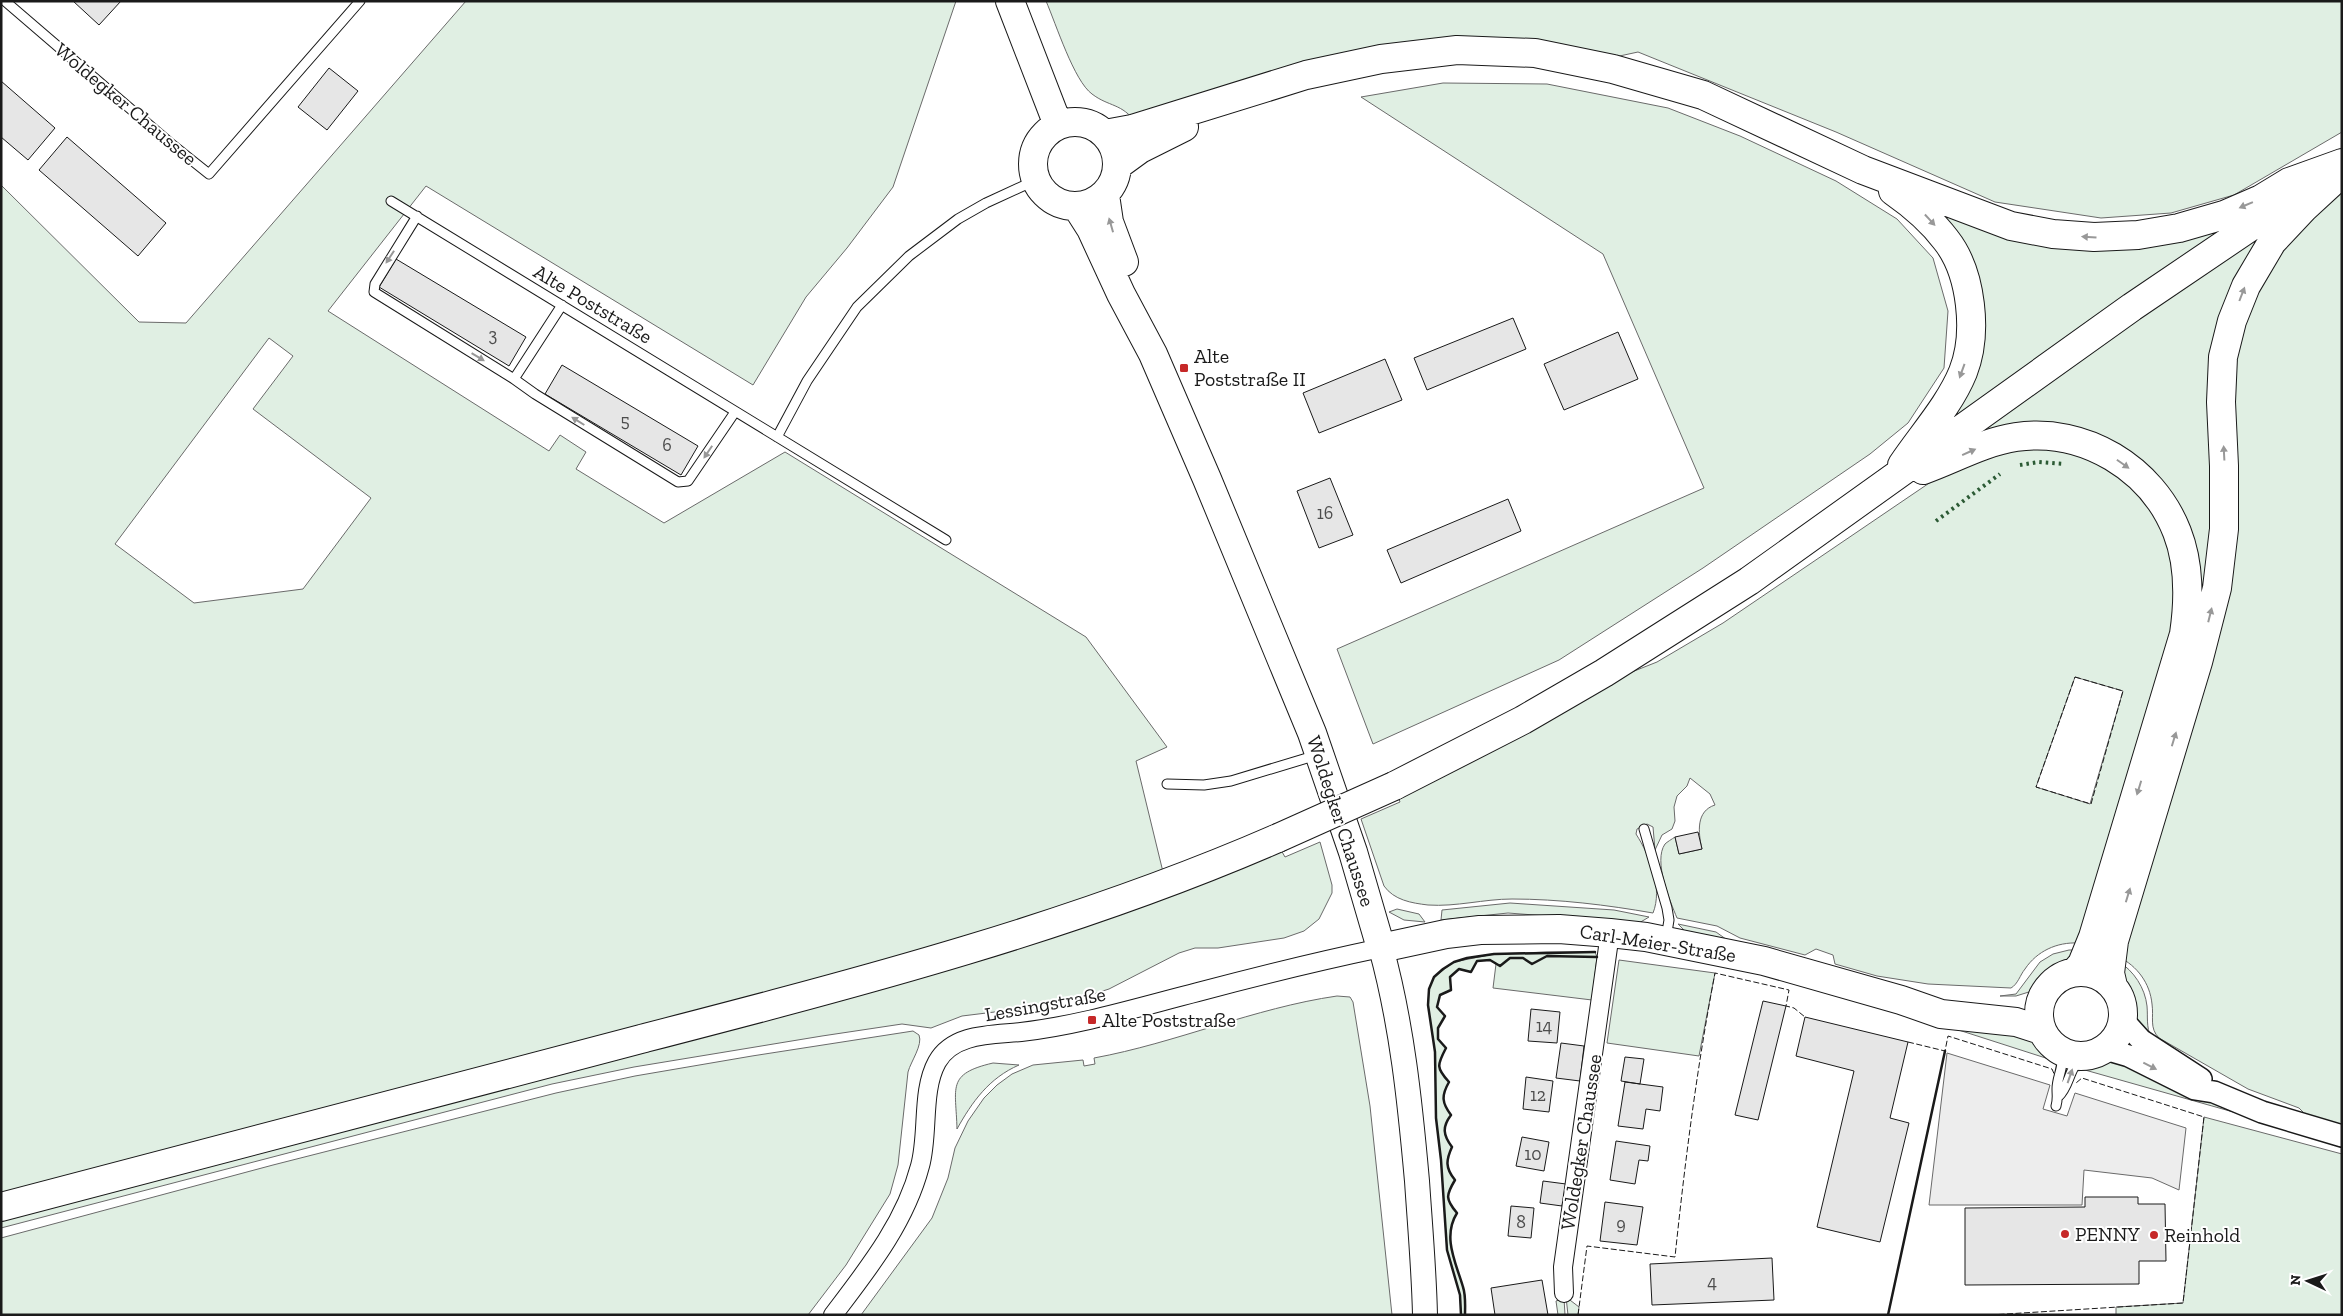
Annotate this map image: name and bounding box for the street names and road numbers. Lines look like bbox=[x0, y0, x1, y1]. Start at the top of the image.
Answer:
street label: Woldegker Chaussee bbox=[50, 38, 202, 170]
street label: Alte Poststraße bbox=[529, 259, 657, 349]
street label: Woldegker Chaussee bbox=[1302, 733, 1380, 909]
street label: Carl-Meier-Straße bbox=[1578, 919, 1738, 967]
street label: Lessingstraße bbox=[983, 982, 1107, 1026]
street label: Woldegker Chaussee bbox=[1555, 1052, 1607, 1232]

